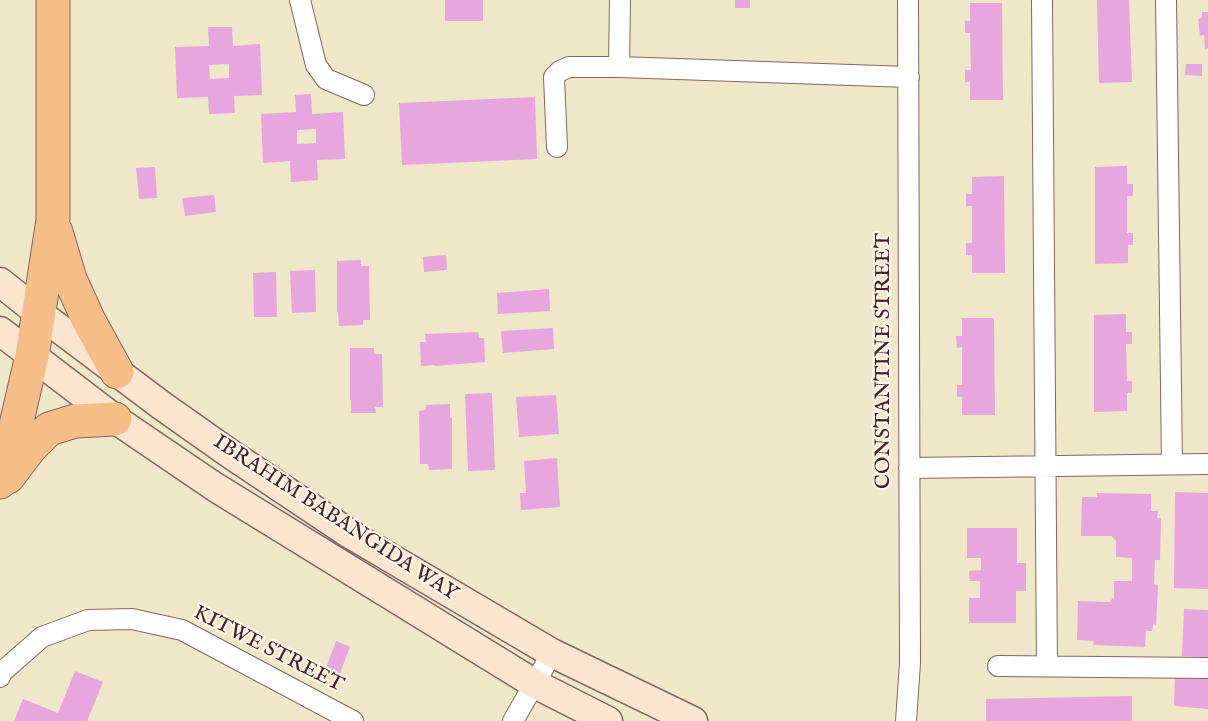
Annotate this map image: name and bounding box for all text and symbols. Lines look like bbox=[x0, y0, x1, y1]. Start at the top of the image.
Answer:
street label: CONSTANTINE STREET bbox=[872, 233, 898, 489]
street label: IBRAHIM BABANGIDA WAY bbox=[208, 430, 462, 608]
street label: KITWE STREET bbox=[189, 601, 347, 699]

